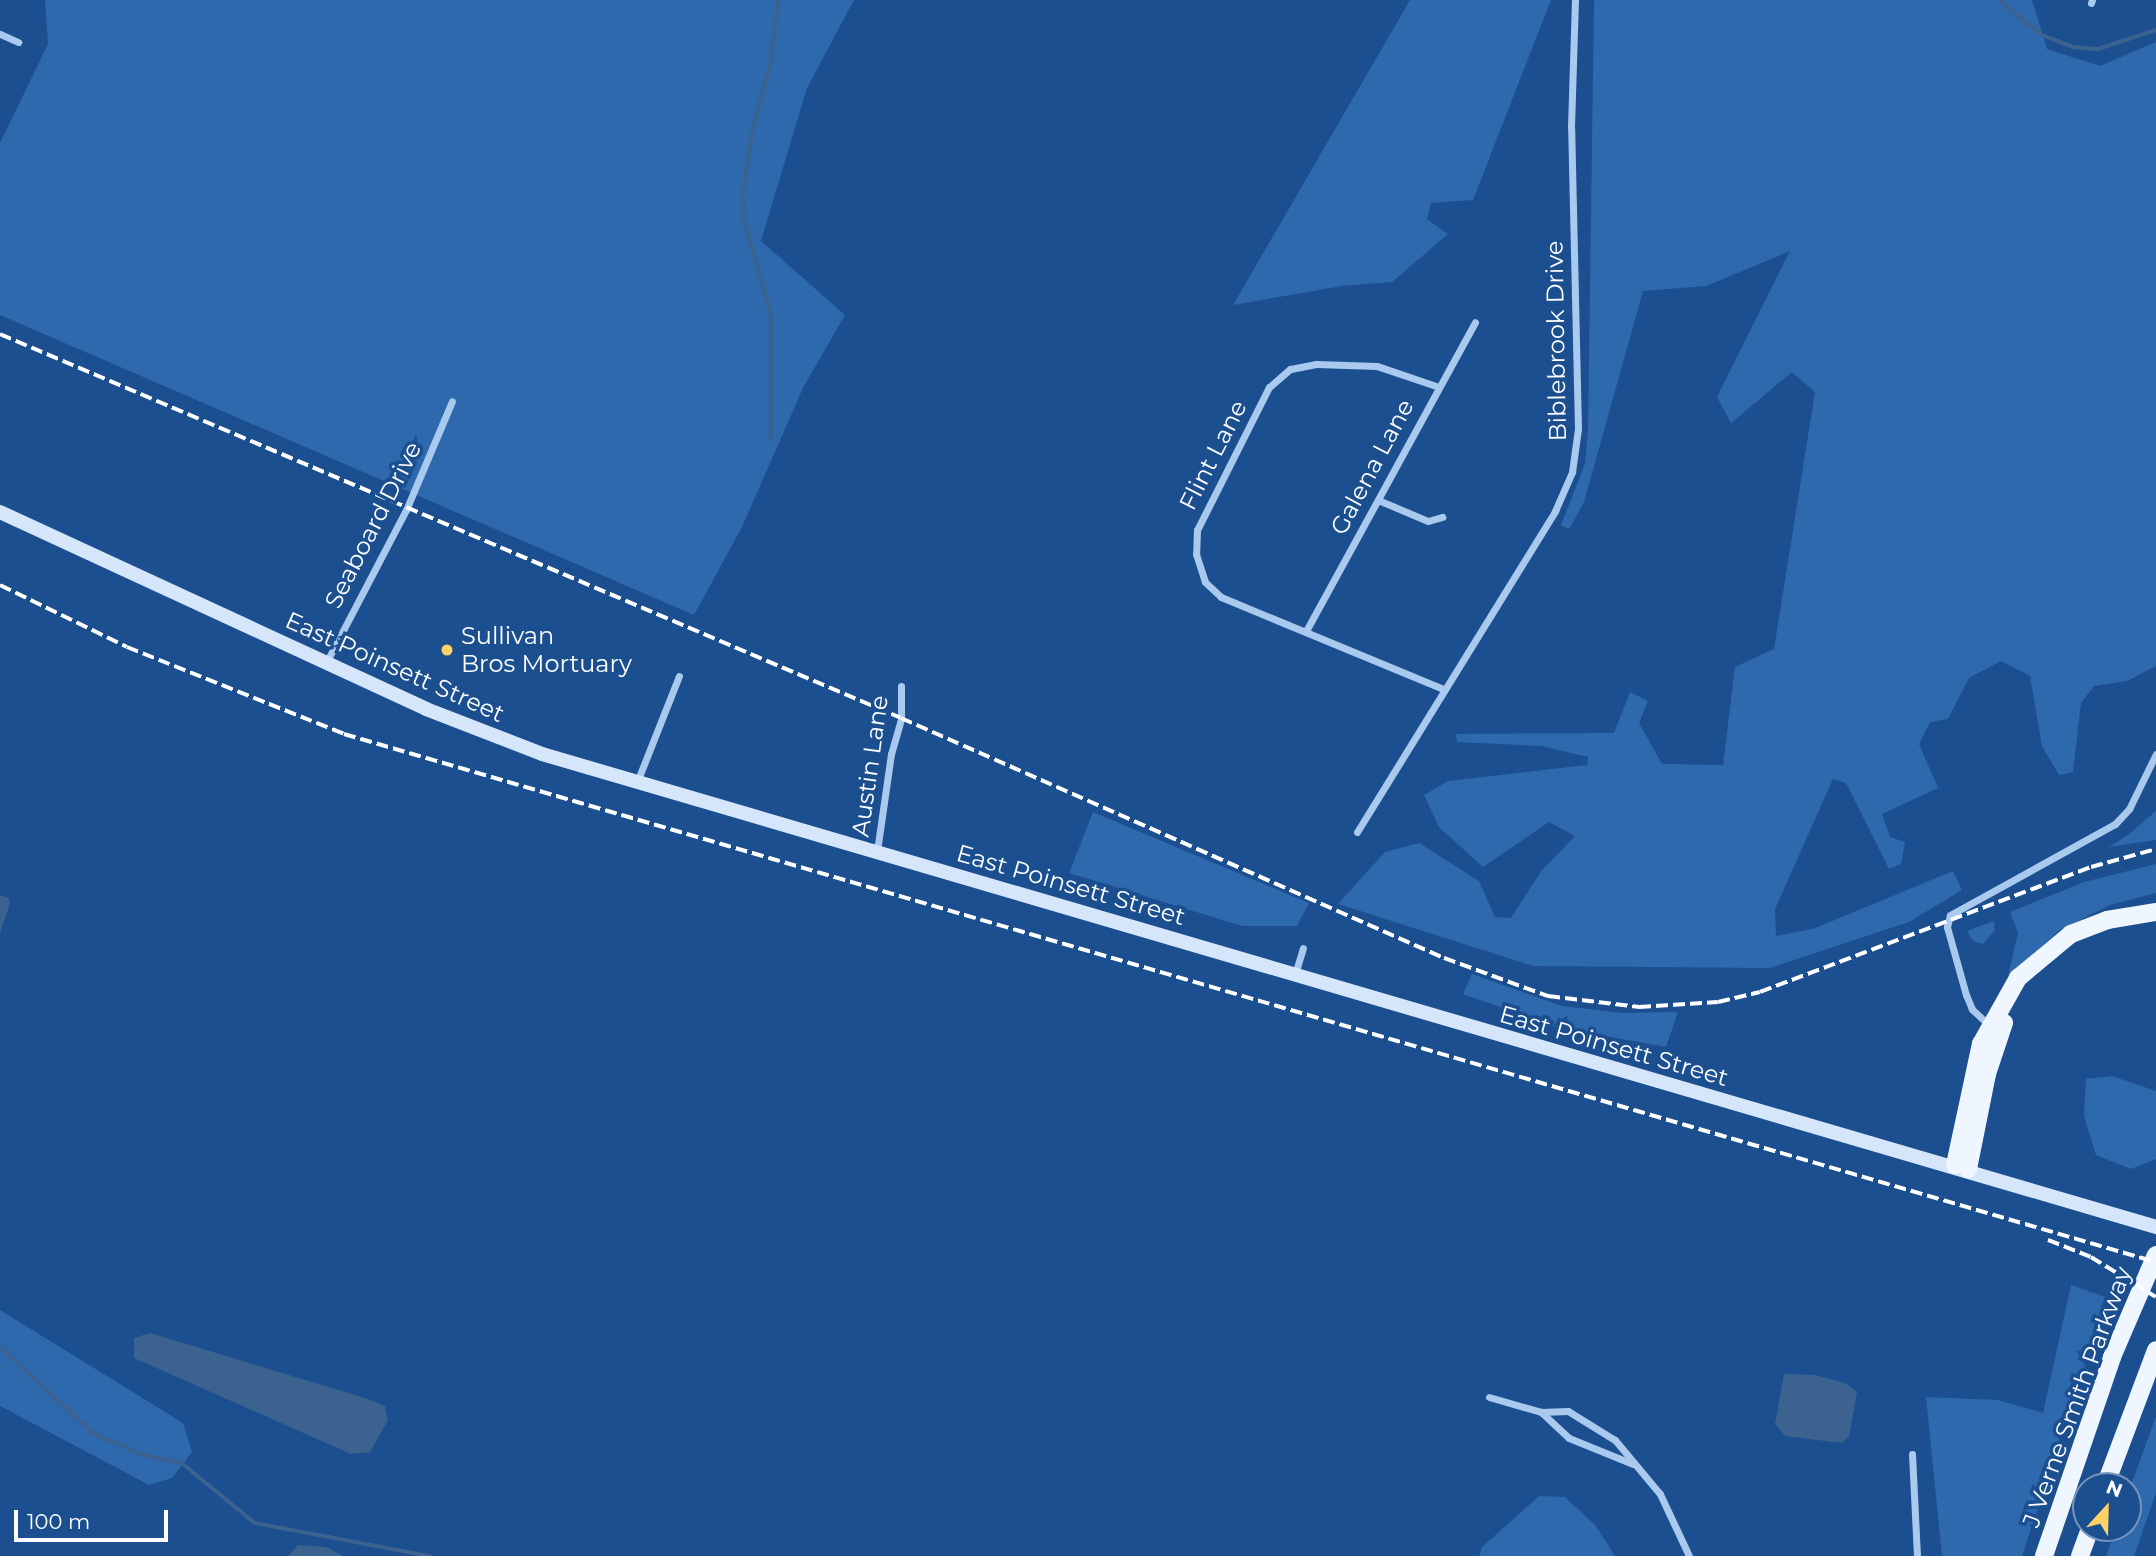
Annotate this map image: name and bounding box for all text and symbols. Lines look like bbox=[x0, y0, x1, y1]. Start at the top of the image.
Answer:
street label: Biblebrook Drive bbox=[1540, 240, 1572, 442]
street label: Galena Lane bbox=[1324, 394, 1420, 540]
street label: Flint Lane bbox=[1173, 395, 1253, 515]
street label: Seaboard Drive bbox=[319, 437, 427, 613]
street label: East Poinsett Street bbox=[281, 606, 509, 728]
place label: Sullivan Bros Mortuary bbox=[461, 622, 632, 678]
marker: Sullivan Bros Mortuary bbox=[439, 642, 455, 658]
street label: Austin Lane bbox=[846, 693, 894, 839]
street label: East Poinsett Street bbox=[953, 839, 1189, 931]
street label: East Poinsett Street bbox=[1496, 1000, 1732, 1092]
street label: J Verne Smith Parkway bbox=[2016, 1263, 2138, 1531]
north arrow bbox=[2072, 1472, 2142, 1542]
text: N bbox=[2103, 1475, 2126, 1502]
scale bar bbox=[18, 1496, 172, 1540]
text: 100 m bbox=[27, 1509, 90, 1534]

